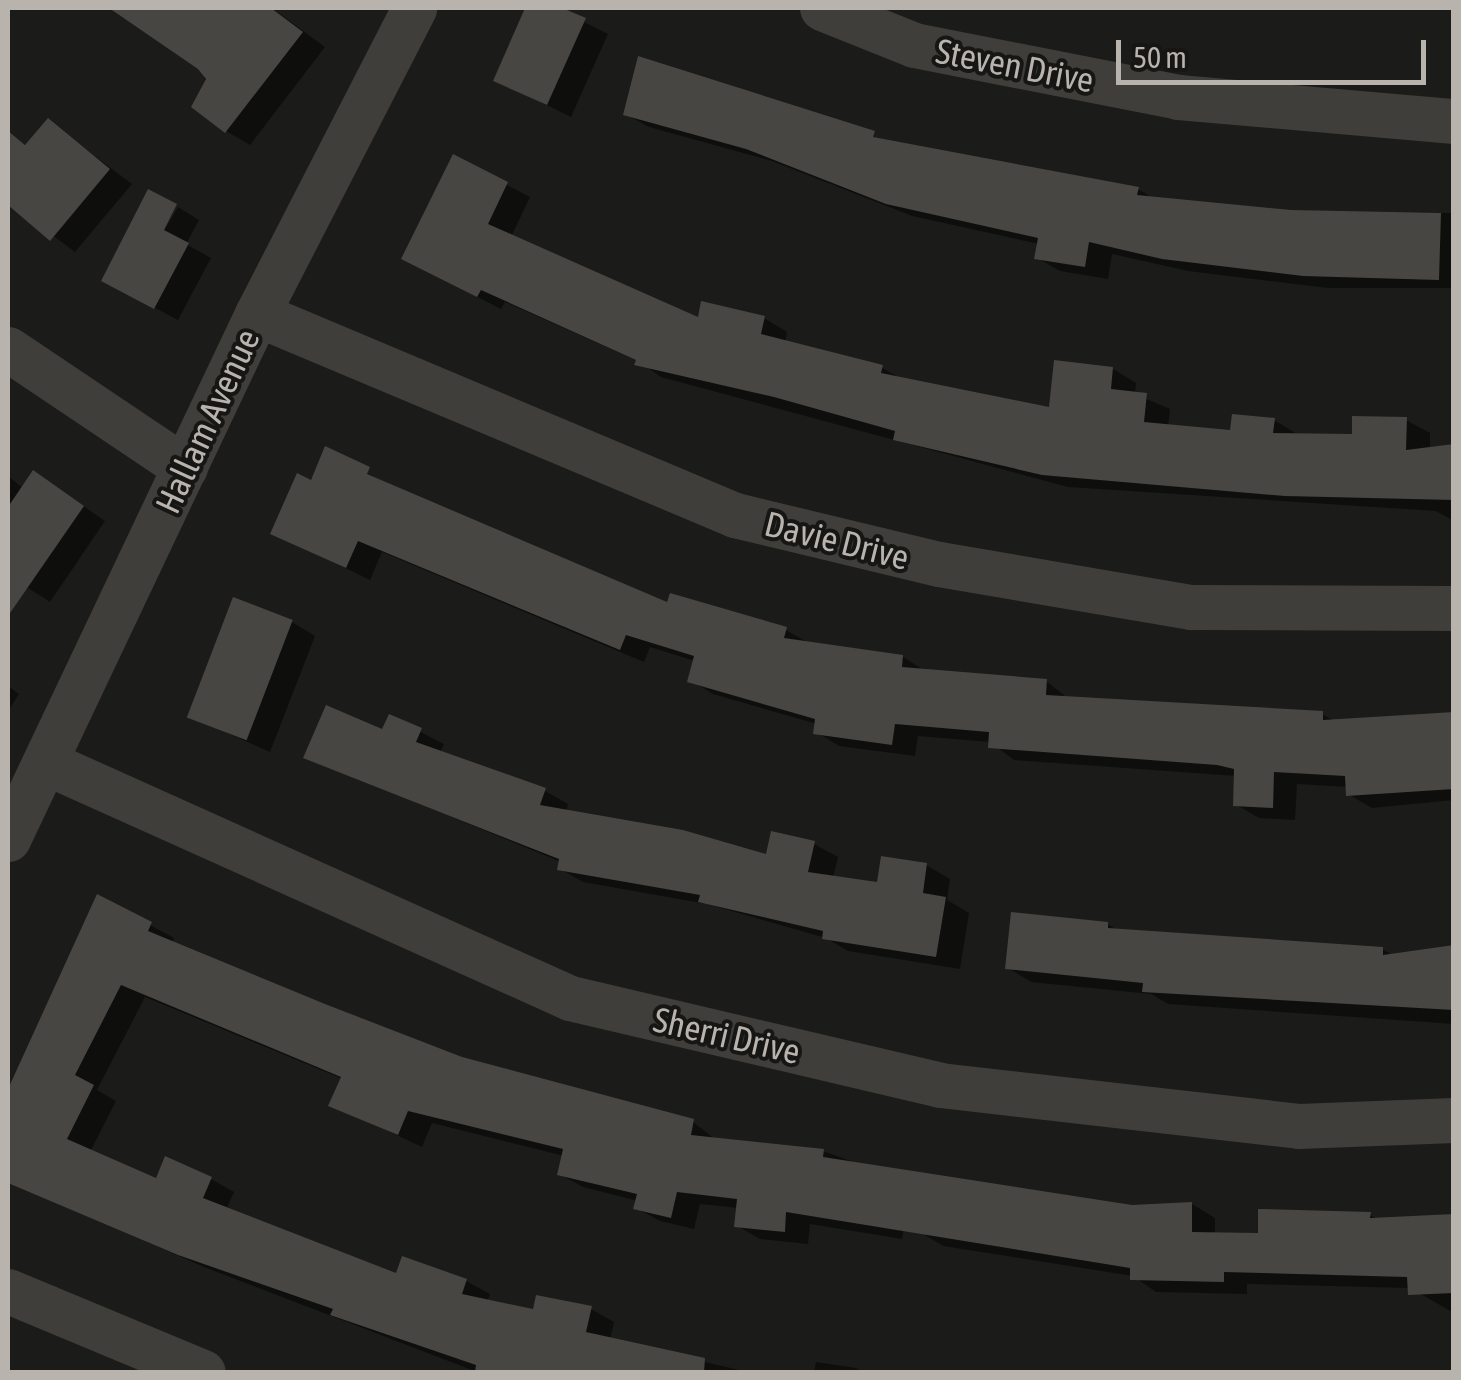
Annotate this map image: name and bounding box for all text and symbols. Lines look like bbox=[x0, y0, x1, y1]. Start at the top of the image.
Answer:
scale bar bbox=[1121, 20, 1431, 82]
street label: Steven Drive bbox=[933, 29, 1097, 101]
text: 50 m bbox=[1133, 40, 1187, 74]
street label: Hallam Avenue bbox=[146, 322, 268, 520]
street label: Davie Drive bbox=[761, 502, 913, 578]
street label: Sherri Drive bbox=[650, 998, 804, 1072]

